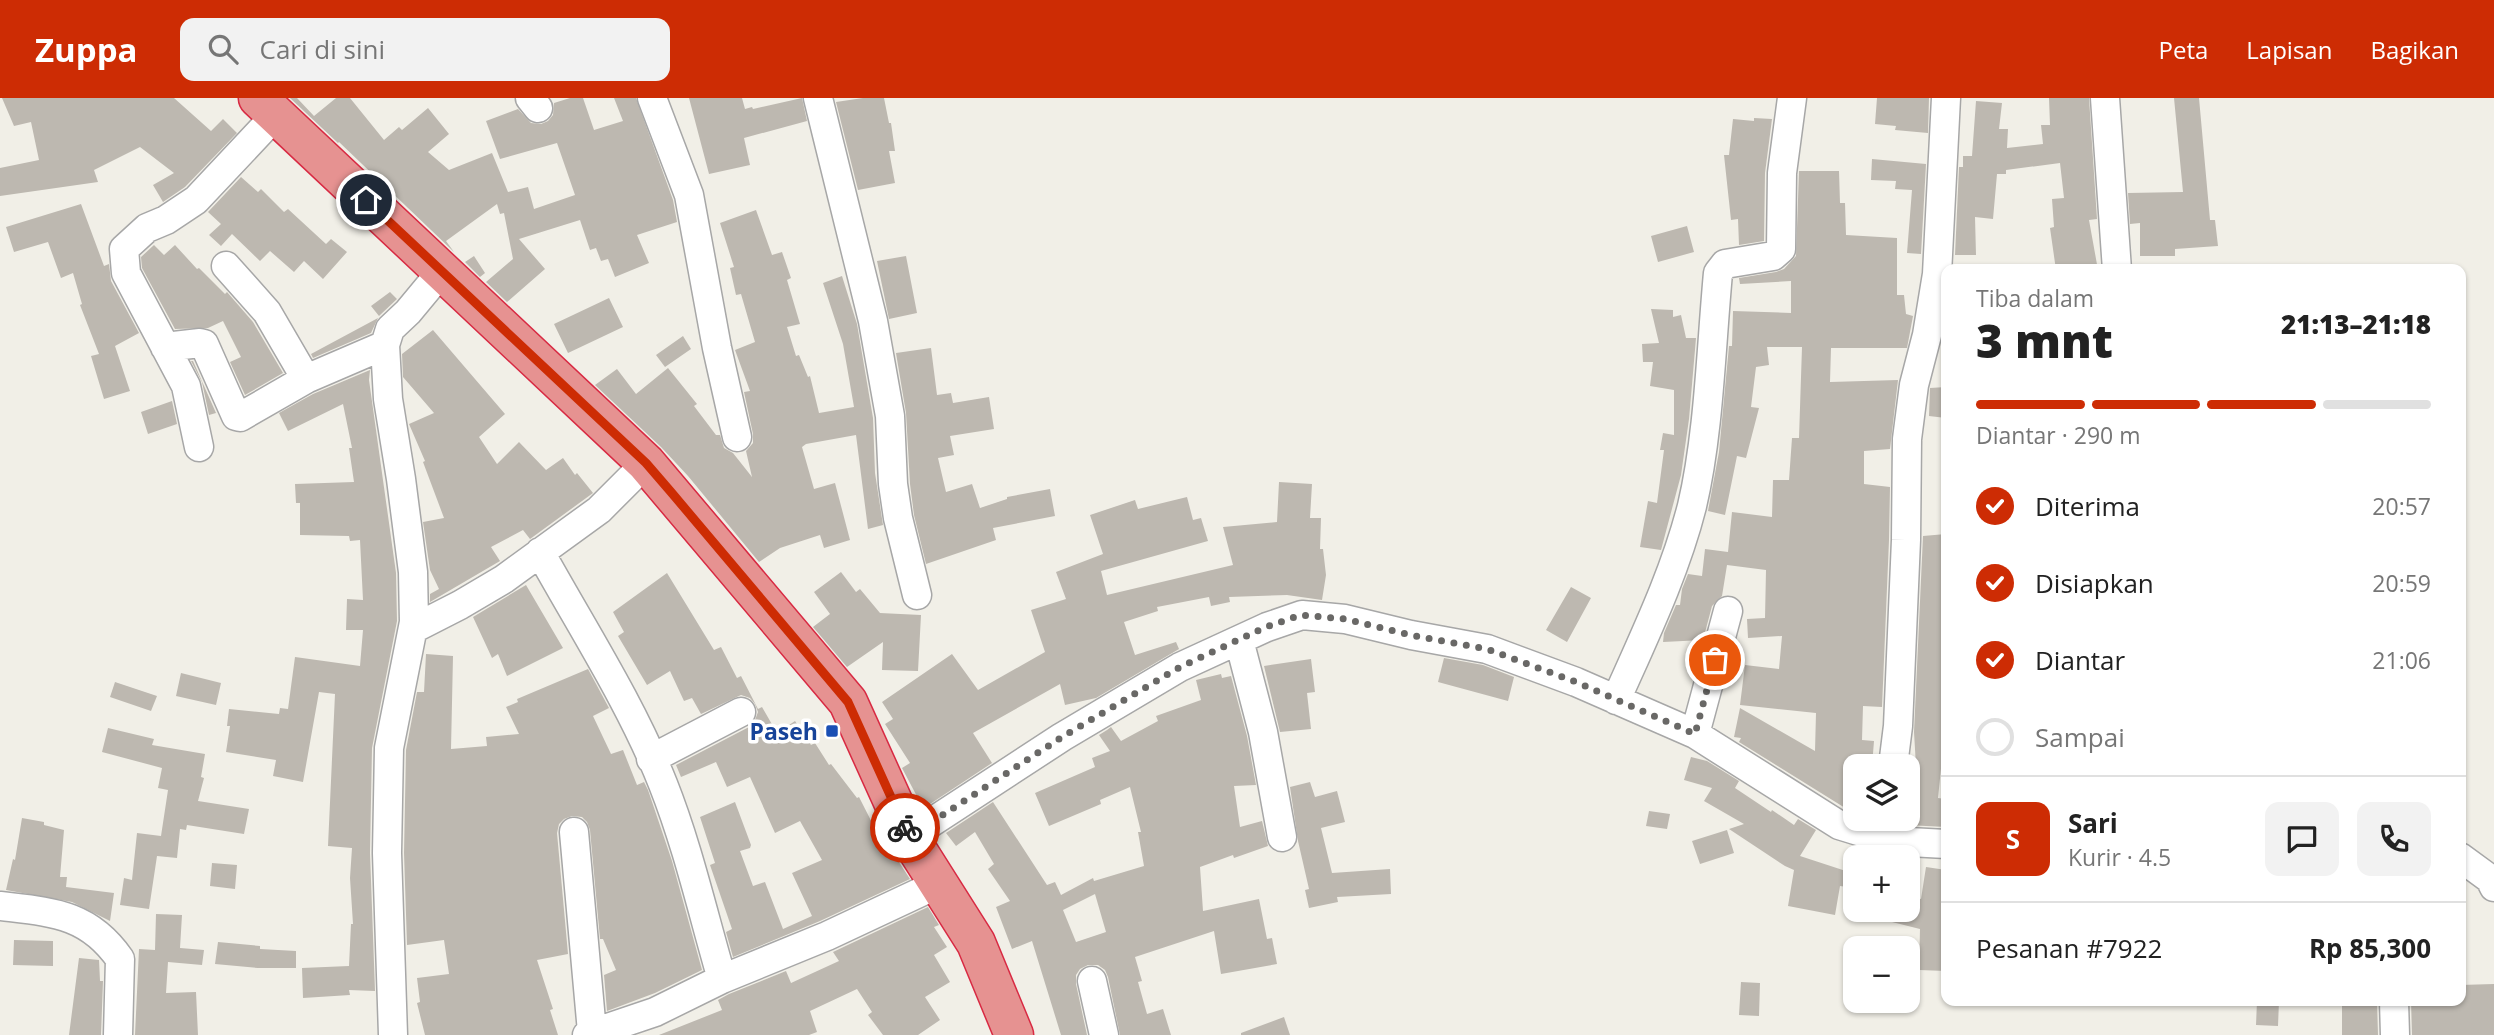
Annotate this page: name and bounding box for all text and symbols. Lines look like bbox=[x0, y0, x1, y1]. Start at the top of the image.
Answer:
search box bbox=[180, 18, 670, 81]
text: Zuppa bbox=[35, 27, 138, 72]
icon: search bbox=[204, 30, 242, 68]
text: Cari di sini bbox=[260, 31, 385, 67]
text: Peta bbox=[2158, 33, 2208, 66]
text: Lapisan bbox=[2246, 33, 2332, 66]
text: Bagikan bbox=[2370, 33, 2459, 66]
pin bbox=[336, 170, 396, 230]
icon: home bbox=[347, 181, 385, 219]
text: Tiba dalam bbox=[1976, 282, 2094, 314]
text: 21:13–21:18 bbox=[2281, 306, 2431, 342]
text: 3 mnt bbox=[1976, 309, 2113, 371]
text: Diantar · 290 m bbox=[1976, 419, 2140, 451]
icon: check bbox=[1976, 487, 2014, 525]
text: Diterima bbox=[2035, 488, 2140, 524]
text: 20:57 bbox=[2372, 490, 2431, 522]
icon: check bbox=[1976, 564, 2014, 602]
text: Disiapkan bbox=[2035, 565, 2154, 601]
text: 20:59 bbox=[2372, 567, 2431, 599]
pin bbox=[1685, 630, 1745, 690]
icon: bag bbox=[1696, 641, 1734, 679]
icon: check bbox=[1976, 641, 2014, 679]
text: Diantar bbox=[2035, 642, 2125, 678]
text: 21:06 bbox=[2372, 644, 2431, 676]
place label: Paseh bbox=[750, 715, 818, 747]
text: Sampai bbox=[2035, 719, 2125, 755]
marker: Paseh bbox=[824, 723, 840, 739]
map controls bbox=[1843, 754, 1920, 1013]
button: layers bbox=[1843, 754, 1920, 831]
courier bbox=[870, 793, 940, 863]
button: chat bbox=[2265, 802, 2339, 876]
button: phone bbox=[2357, 802, 2431, 876]
text: Sari bbox=[2068, 805, 2118, 841]
icon: bike bbox=[886, 809, 924, 847]
text: S bbox=[2006, 821, 2020, 857]
text: Kurir · 4.5 bbox=[2068, 841, 2171, 873]
button: + bbox=[1843, 845, 1920, 922]
text: Pesanan #7922 bbox=[1976, 930, 2162, 966]
text: Rp 85,300 bbox=[2309, 930, 2431, 966]
button: − bbox=[1843, 936, 1920, 1013]

